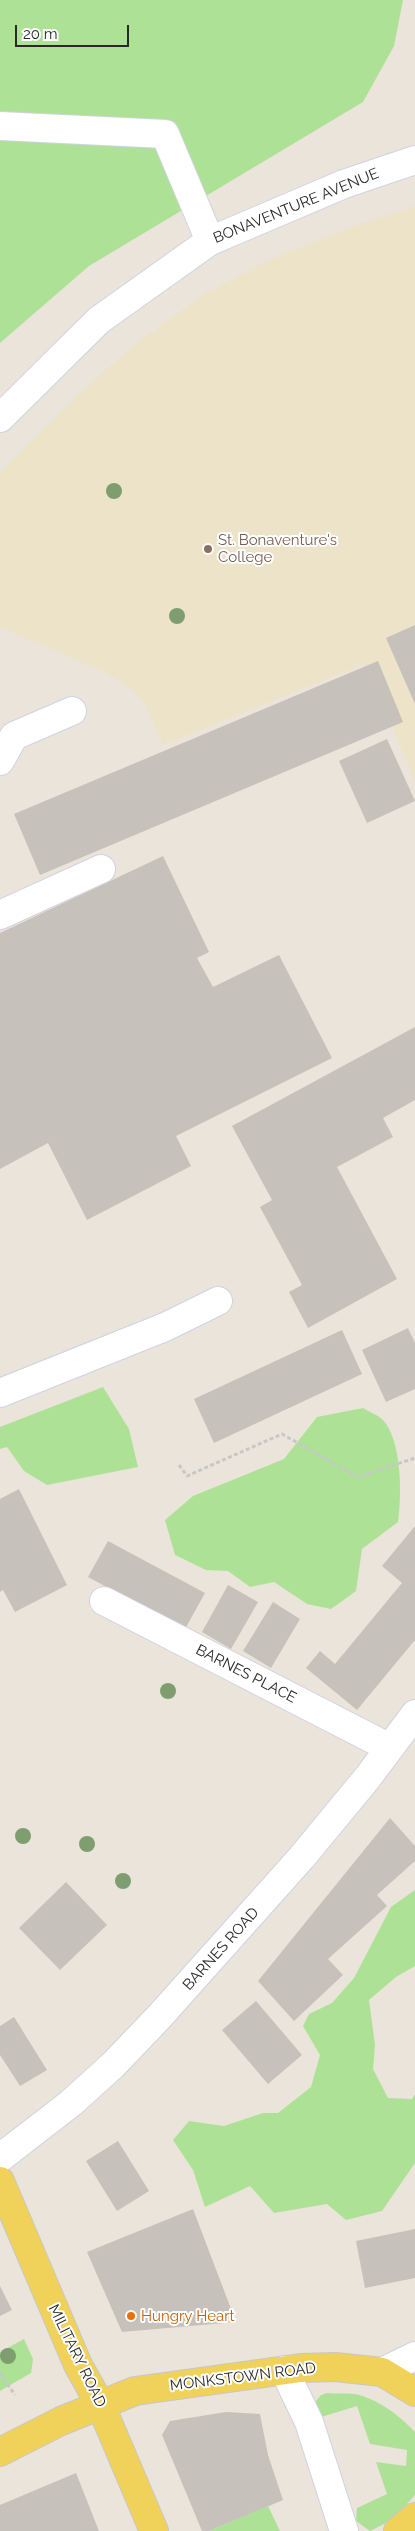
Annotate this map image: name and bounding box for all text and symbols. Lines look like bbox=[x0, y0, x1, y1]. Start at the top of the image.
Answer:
scale bar bbox=[18, 15, 131, 47]
text: 20 m bbox=[23, 25, 58, 43]
street label: BONAVENTURE AVENUE bbox=[211, 165, 381, 247]
place label: St. Bonaventure's College bbox=[218, 531, 337, 566]
marker: St. Bonaventure's College bbox=[202, 543, 214, 555]
street label: BARNES PLACE bbox=[193, 1641, 299, 1707]
street label: BARNES ROAD bbox=[179, 1904, 263, 1994]
street label: MILITARY ROAD bbox=[44, 2302, 110, 2410]
place label: Hungry Heart bbox=[141, 2307, 234, 2325]
marker: Hungry Heart bbox=[125, 2310, 137, 2322]
street label: MONKSTOWN ROAD bbox=[169, 2359, 317, 2395]

